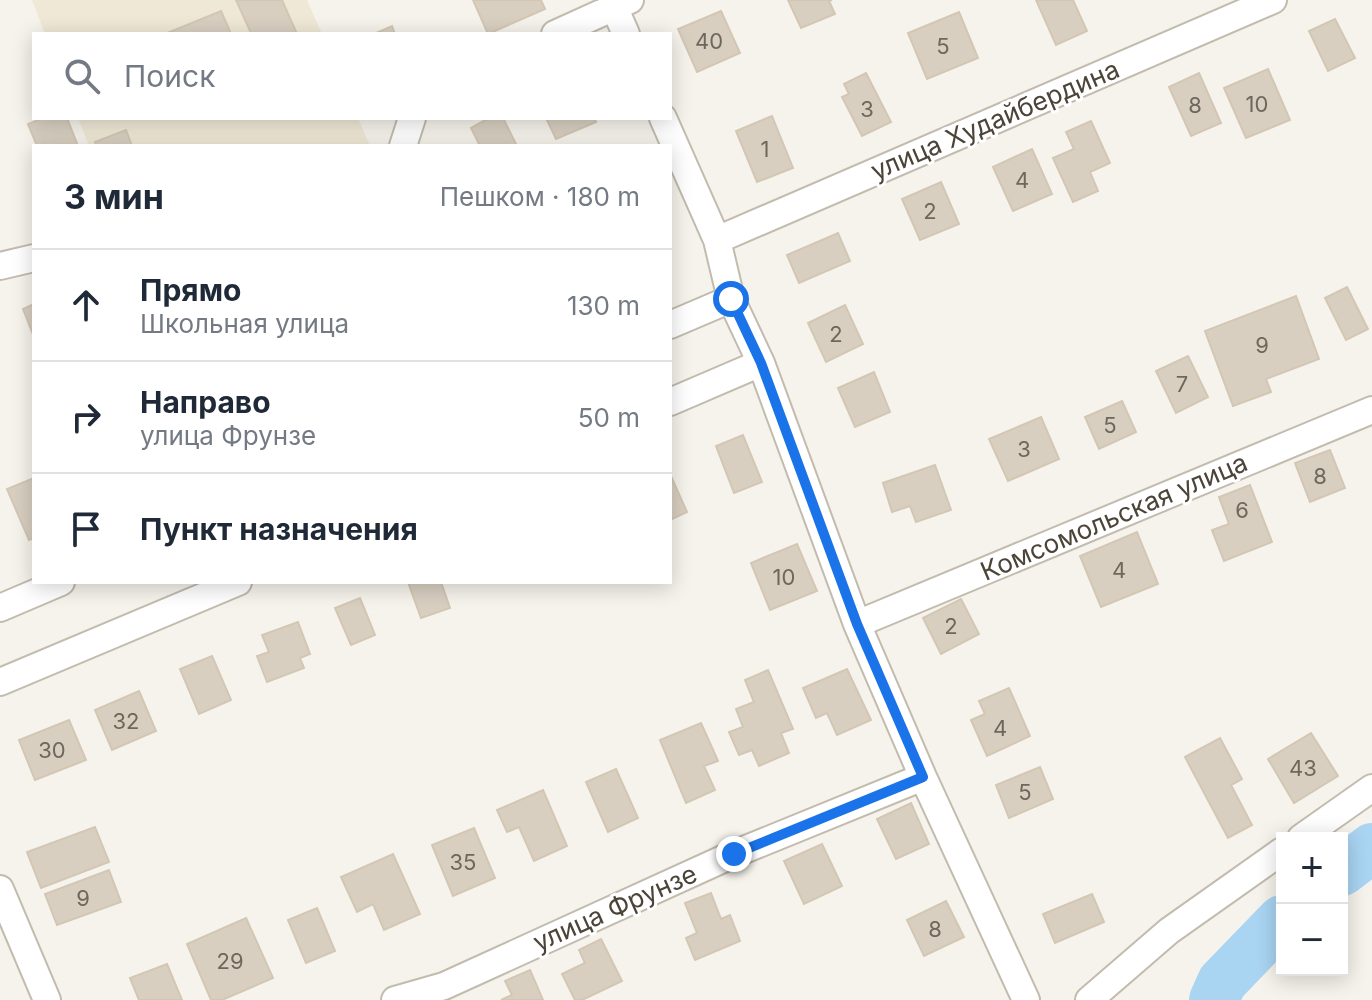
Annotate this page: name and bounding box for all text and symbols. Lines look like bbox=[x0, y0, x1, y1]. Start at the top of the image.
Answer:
house number: 40 bbox=[695, 28, 723, 54]
search box bbox=[32, 32, 672, 120]
house number: 5 bbox=[936, 33, 950, 59]
street label: улица Худайбердина bbox=[866, 53, 1124, 186]
icon: search bbox=[60, 54, 104, 98]
text: Поиск bbox=[124, 58, 215, 94]
house number: 10 bbox=[1246, 91, 1268, 117]
house number: 8 bbox=[1188, 92, 1202, 118]
house number: 3 bbox=[860, 96, 874, 122]
house number: 1 bbox=[761, 136, 769, 162]
house number: 4 bbox=[1015, 167, 1029, 193]
text: 3 мин bbox=[64, 176, 164, 217]
text: Пешком · 180 m bbox=[440, 181, 640, 212]
house number: 2 bbox=[923, 198, 937, 224]
text: Прямо bbox=[140, 272, 241, 308]
route start bbox=[713, 281, 749, 317]
icon: ahead bbox=[64, 283, 108, 327]
text: 130 m bbox=[567, 290, 640, 321]
text: Школьная улица bbox=[140, 308, 349, 339]
house number: 2 bbox=[829, 321, 843, 347]
house number: 9 bbox=[1255, 332, 1269, 358]
house number: 7 bbox=[1176, 371, 1188, 397]
text: Направо bbox=[140, 384, 271, 420]
icon: right bbox=[64, 395, 108, 439]
text: 50 m bbox=[578, 402, 640, 433]
house number: 5 bbox=[1103, 412, 1117, 438]
text: улица Фрунзе bbox=[140, 420, 316, 451]
house number: 3 bbox=[1017, 436, 1031, 462]
street label: Комсомольская улица bbox=[976, 446, 1252, 587]
house number: 8 bbox=[1313, 463, 1327, 489]
house number: 6 bbox=[1235, 497, 1249, 523]
icon: arrive bbox=[64, 507, 108, 551]
text: Пункт назначения bbox=[140, 511, 418, 547]
house number: 4 bbox=[1112, 557, 1126, 583]
house number: 10 bbox=[773, 564, 795, 590]
house number: 2 bbox=[944, 613, 958, 639]
house number: 32 bbox=[112, 708, 140, 734]
house number: 4 bbox=[993, 715, 1007, 741]
house number: 30 bbox=[38, 737, 66, 763]
house number: 43 bbox=[1289, 755, 1317, 781]
house number: 5 bbox=[1018, 779, 1032, 805]
map controls bbox=[1276, 832, 1348, 976]
button: + bbox=[1276, 832, 1348, 904]
route end bbox=[716, 836, 752, 872]
house number: 35 bbox=[450, 849, 476, 875]
street label: улица Фрунзе bbox=[528, 858, 702, 958]
house number: 9 bbox=[76, 885, 90, 911]
button: − bbox=[1276, 904, 1348, 976]
house number: 8 bbox=[928, 916, 942, 942]
house number: 29 bbox=[216, 948, 244, 974]

